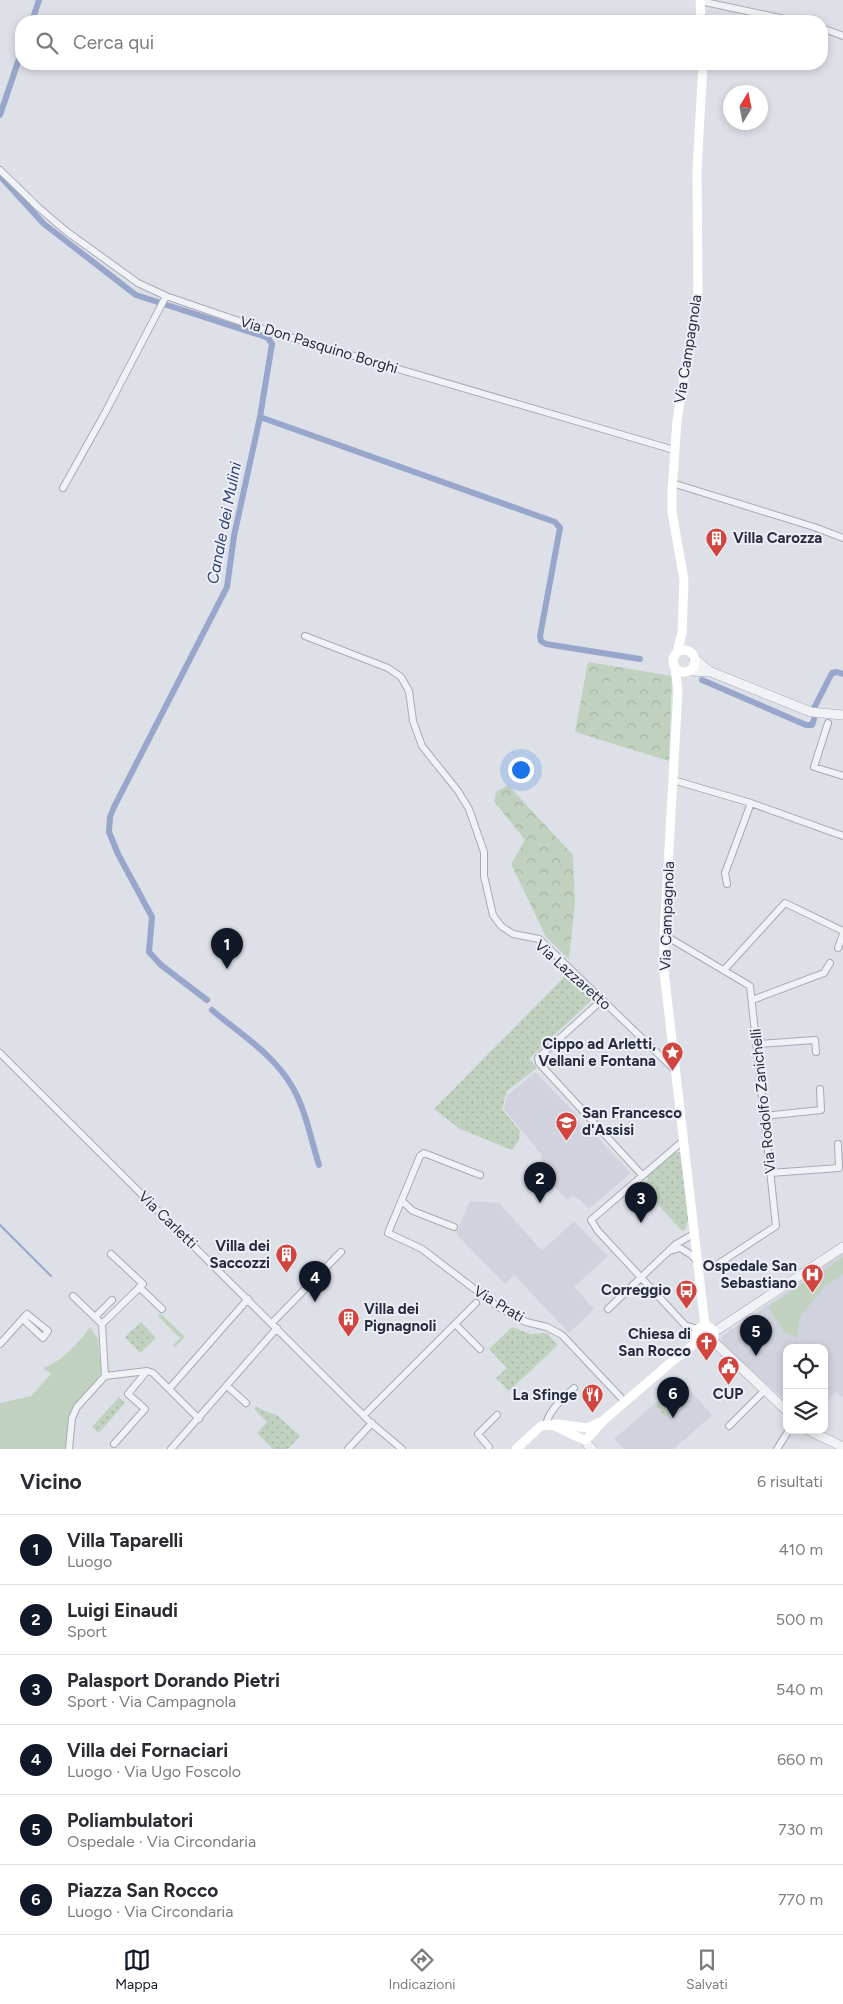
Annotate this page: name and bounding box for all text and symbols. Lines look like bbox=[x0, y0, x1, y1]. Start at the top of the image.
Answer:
search box bbox=[15, 15, 828, 70]
icon: search bbox=[33, 29, 61, 57]
text: Cerca qui bbox=[73, 31, 154, 54]
north arrow bbox=[723, 85, 768, 130]
street label: Via Campagnola bbox=[671, 293, 705, 405]
street label: Via Don Pasquino Borghi bbox=[238, 312, 400, 378]
water label: Canale dei Mulini bbox=[203, 460, 245, 586]
building icon: Villa Carozza bbox=[705, 526, 729, 557]
place label: Villa Carozza bbox=[733, 529, 822, 547]
your location bbox=[508, 757, 534, 783]
street label: Via Campagnola bbox=[656, 861, 678, 971]
pin: 1 bbox=[211, 928, 243, 969]
street label: Via Lazzaretto bbox=[531, 936, 615, 1014]
street label: Via Rodolfo Zanichelli bbox=[746, 1028, 780, 1174]
place label: Cippo ad Arletti, Vellani e Fontana bbox=[538, 1035, 656, 1070]
place icon: Cippo ad Arletti, Vellani e Fontana bbox=[660, 1041, 684, 1072]
place label: San Francesco d'Assisi bbox=[582, 1104, 682, 1139]
school or university icon: San Francesco d'Assisi bbox=[554, 1110, 578, 1141]
pin: 2 bbox=[524, 1162, 556, 1203]
pin: 3 bbox=[625, 1182, 657, 1223]
street label: Via Carletti bbox=[135, 1187, 201, 1253]
place label: Villa dei Saccozzi bbox=[210, 1237, 270, 1272]
building icon: Villa dei Saccozzi bbox=[274, 1243, 298, 1274]
place label: Ospedale San Sebastiano bbox=[703, 1257, 797, 1292]
pin: 4 bbox=[299, 1261, 331, 1302]
hospital icon: Ospedale San Sebastiano bbox=[801, 1263, 825, 1294]
bus stop icon: Correggio bbox=[675, 1278, 699, 1309]
place label: Correggio bbox=[601, 1281, 671, 1299]
street label: Via Prati bbox=[470, 1282, 528, 1326]
place label: Villa dei Pignagnoli bbox=[364, 1300, 436, 1335]
building icon: Villa dei Pignagnoli bbox=[336, 1306, 360, 1337]
pin: 5 bbox=[740, 1315, 772, 1356]
place label: Chiesa di San Rocco bbox=[618, 1325, 691, 1360]
church icon: Chiesa di San Rocco bbox=[695, 1331, 719, 1362]
map controls bbox=[783, 1344, 828, 1434]
button: locate bbox=[783, 1344, 828, 1389]
public building icon: CUP bbox=[716, 1354, 740, 1385]
pin: 6 bbox=[657, 1377, 689, 1418]
restaurant icon: La Sfinge bbox=[581, 1383, 605, 1414]
place label: CUP bbox=[713, 1385, 743, 1403]
place label: La Sfinge bbox=[513, 1386, 578, 1404]
button: layers bbox=[783, 1389, 828, 1434]
text: Vicino bbox=[20, 1469, 82, 1494]
text: 6 risultati bbox=[757, 1472, 823, 1491]
text: Villa Taparelli bbox=[67, 1529, 183, 1552]
text: 1 bbox=[33, 1540, 39, 1559]
text: 410 m bbox=[779, 1540, 823, 1559]
text: Luogo bbox=[67, 1552, 112, 1571]
text: Luigi Einaudi bbox=[67, 1599, 178, 1622]
text: 2 bbox=[31, 1610, 41, 1629]
text: 500 m bbox=[776, 1610, 823, 1629]
text: Sport bbox=[67, 1622, 107, 1641]
text: Palasport Dorando Pietri bbox=[67, 1669, 280, 1692]
text: 3 bbox=[32, 1680, 40, 1699]
text: 540 m bbox=[776, 1680, 823, 1699]
text: Sport · Via Campagnola bbox=[67, 1692, 236, 1711]
text: Villa dei Fornaciari bbox=[67, 1739, 228, 1762]
text: 4 bbox=[31, 1750, 41, 1769]
text: 660 m bbox=[777, 1750, 823, 1769]
text: Luogo · Via Ugo Foscolo bbox=[67, 1762, 241, 1781]
text: Poliambulatori bbox=[67, 1809, 193, 1832]
text: 5 bbox=[31, 1820, 41, 1839]
text: 730 m bbox=[778, 1820, 823, 1839]
text: Ospedale · Via Circondaria bbox=[67, 1832, 256, 1851]
text: Piazza San Rocco bbox=[67, 1879, 218, 1902]
text: 6 bbox=[31, 1890, 41, 1909]
text: 770 m bbox=[778, 1890, 823, 1909]
text: Luogo · Via Circondaria bbox=[67, 1902, 233, 1921]
tab: Mappa bbox=[115, 1946, 158, 1993]
tab: Indicazioni bbox=[388, 1946, 456, 1993]
tab: Salvati bbox=[686, 1946, 728, 1993]

